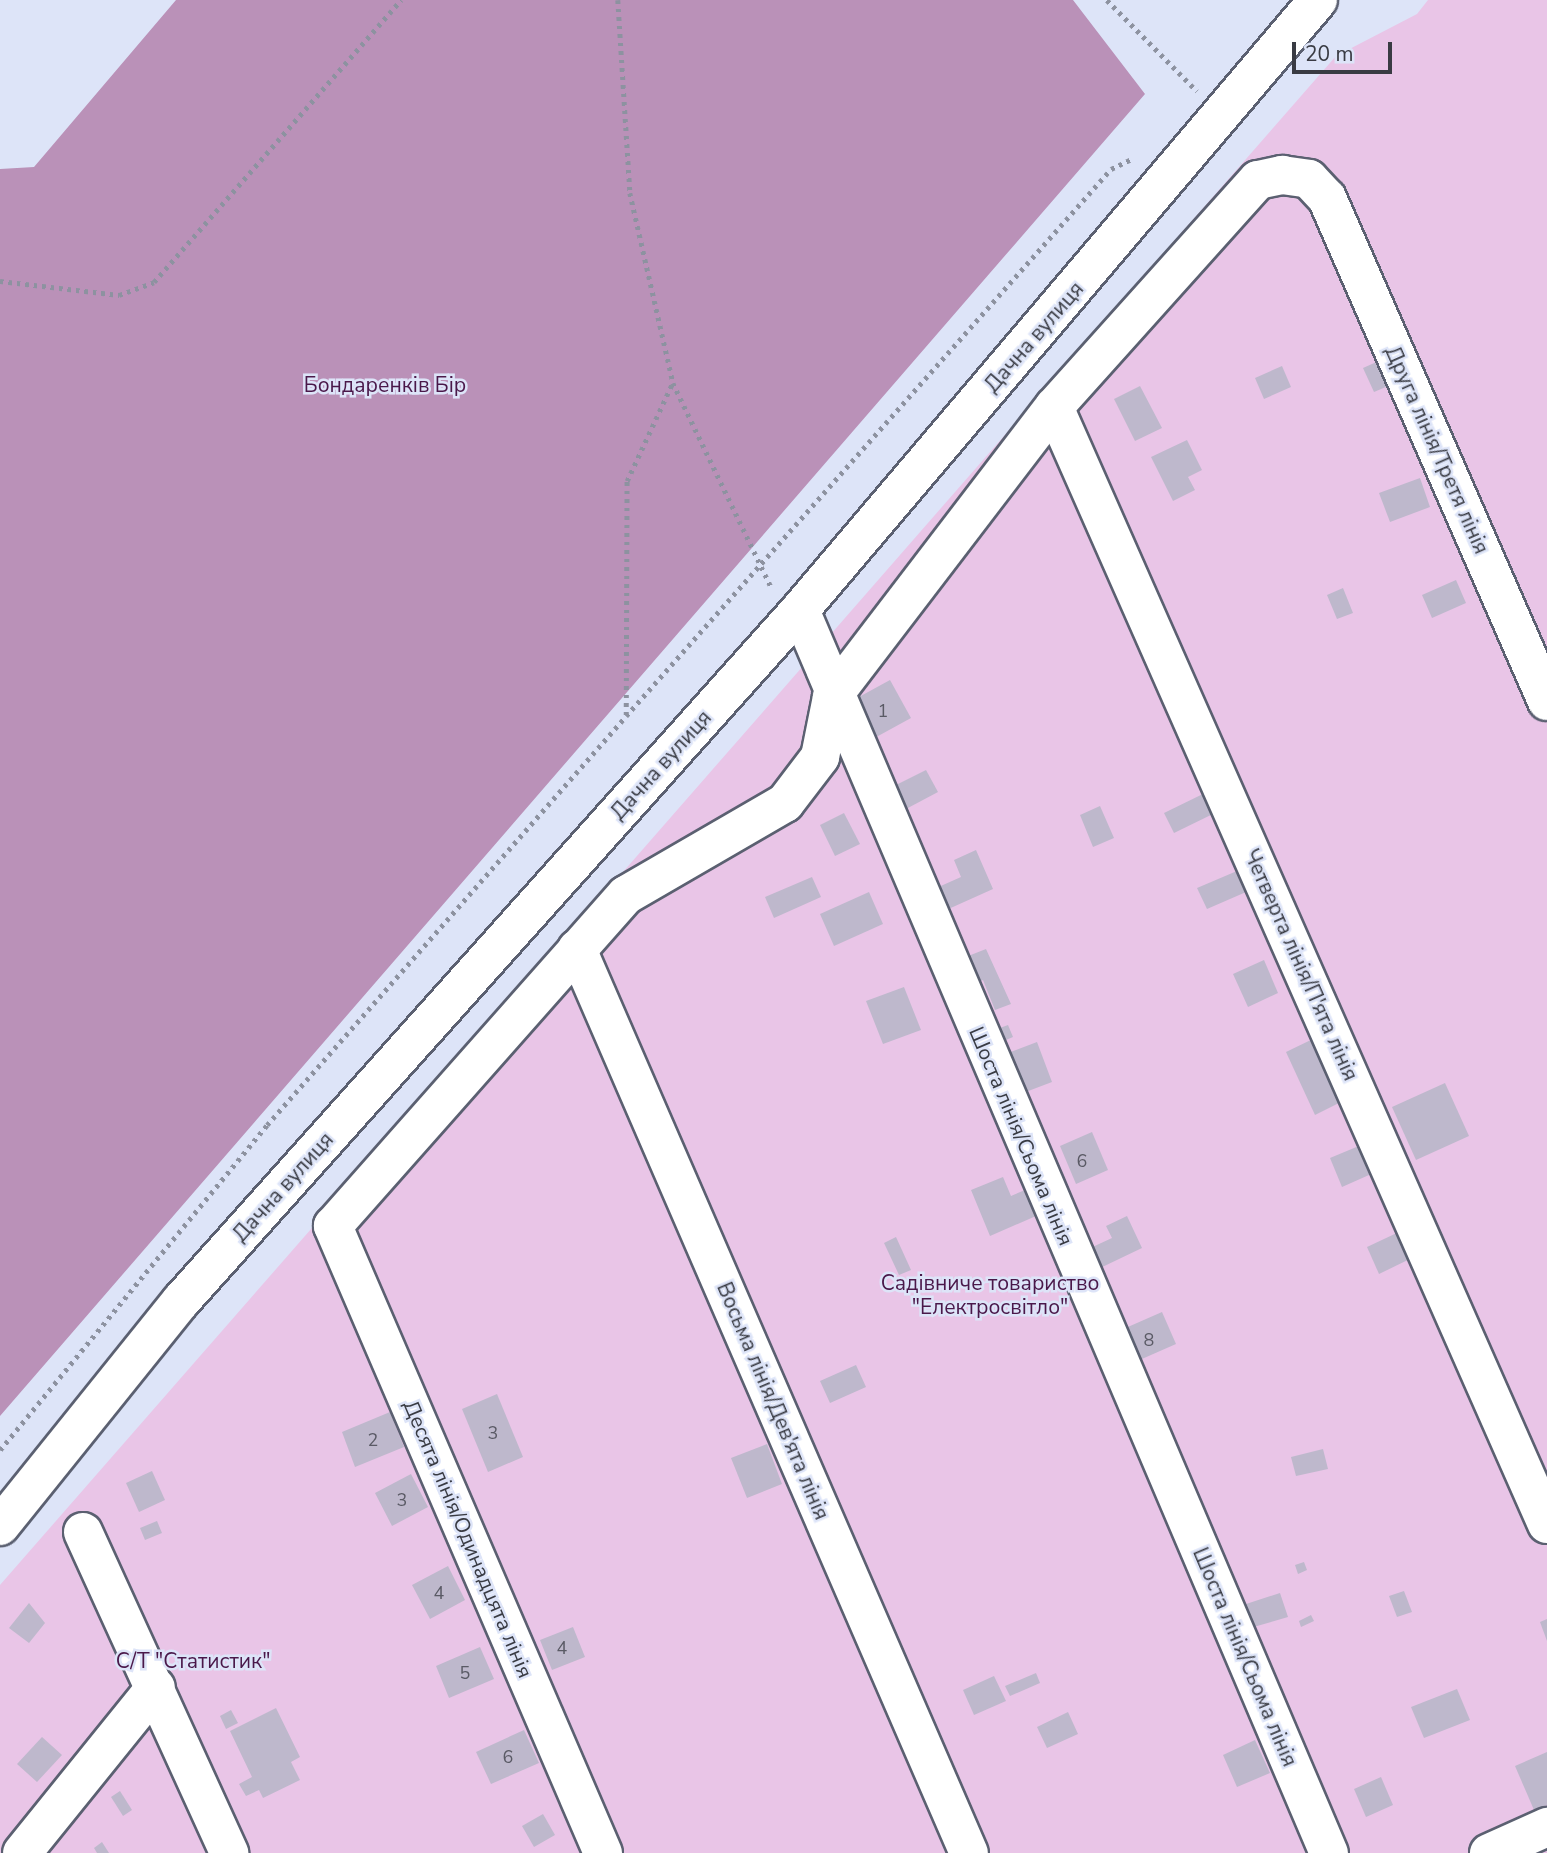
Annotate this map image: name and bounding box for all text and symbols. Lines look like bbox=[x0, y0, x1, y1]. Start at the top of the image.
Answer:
scale bar bbox=[1295, 28, 1395, 72]
text: 20 m bbox=[1305, 40, 1354, 68]
street label: Дачна вулиця bbox=[979, 277, 1089, 397]
street label: Друга лінія/Третя лінія bbox=[1380, 342, 1494, 558]
park label: Бондаренків Бір bbox=[304, 372, 466, 398]
house number: 1 bbox=[878, 700, 888, 722]
street label: Дачна вулиця bbox=[605, 705, 717, 825]
street label: Четверта лінія/П'ята лінія bbox=[1239, 845, 1363, 1085]
street label: Шоста лінія/Сьома лінія bbox=[963, 1023, 1079, 1249]
street label: Дачна вулиця bbox=[227, 1127, 339, 1247]
house number: 6 bbox=[1077, 1150, 1087, 1172]
park label: Садівниче товариство "Електросвітло" bbox=[881, 1270, 1099, 1320]
street label: Восьма лінія/Дев'ята лінія bbox=[711, 1278, 835, 1524]
house number: 8 bbox=[1144, 1329, 1154, 1351]
street label: Десята лінія/Одинадцята лінія bbox=[398, 1396, 538, 1682]
house number: 3 bbox=[488, 1422, 498, 1444]
house number: 2 bbox=[368, 1429, 378, 1451]
house number: 3 bbox=[397, 1489, 407, 1511]
street label: Шоста лінія/Сьома лінія bbox=[1187, 1544, 1303, 1770]
house number: 4 bbox=[434, 1582, 444, 1604]
house number: 4 bbox=[557, 1637, 567, 1659]
park label: С/Т "Статистик" bbox=[116, 1648, 270, 1674]
house number: 5 bbox=[460, 1662, 470, 1684]
house number: 6 bbox=[503, 1746, 513, 1768]

